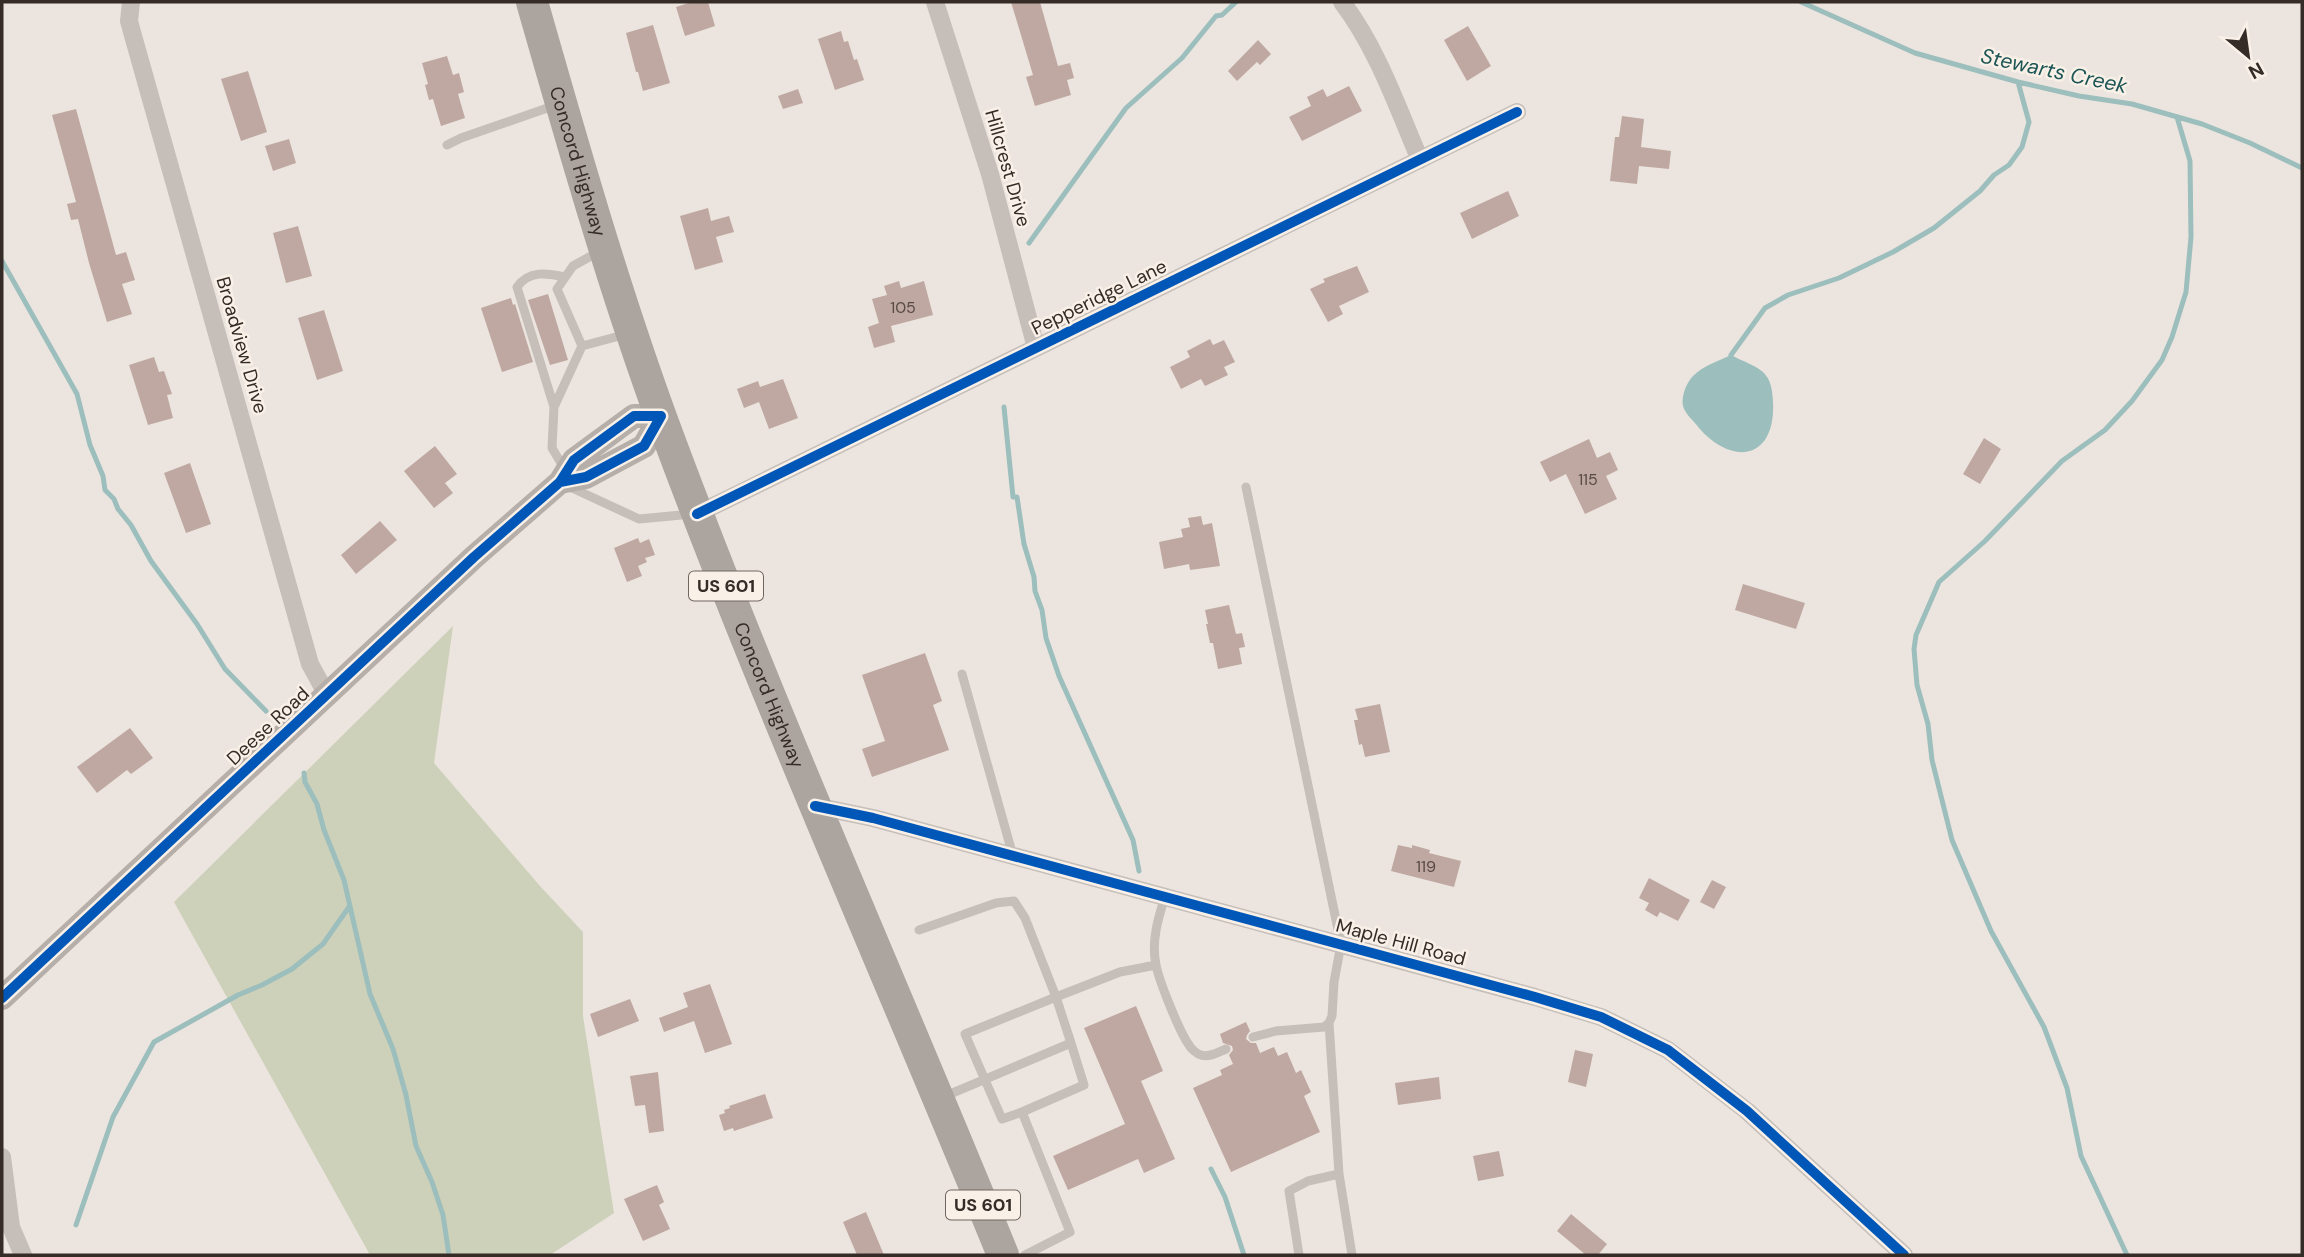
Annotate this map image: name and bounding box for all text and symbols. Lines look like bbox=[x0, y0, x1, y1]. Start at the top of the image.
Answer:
north arrow bbox=[2213, 21, 2283, 91]
water label: Stewarts Creek bbox=[1978, 42, 2130, 100]
text: N bbox=[2244, 56, 2268, 85]
street label: Concord Highway bbox=[544, 83, 613, 240]
street label: Hillcrest Drive bbox=[979, 106, 1037, 230]
street label: Pepperidge Lane bbox=[1027, 253, 1171, 341]
street label: Broadview Drive bbox=[211, 274, 273, 416]
house number: 105 bbox=[890, 297, 916, 318]
house number: 115 bbox=[1578, 469, 1598, 490]
road number: US 601 bbox=[689, 572, 763, 600]
street label: Concord Highway bbox=[729, 618, 811, 772]
street label: Deese Road bbox=[221, 681, 315, 771]
house number: 119 bbox=[1416, 856, 1436, 877]
street label: Maple Hill Road bbox=[1333, 913, 1469, 971]
road number: US 601 bbox=[946, 1190, 1020, 1220]

